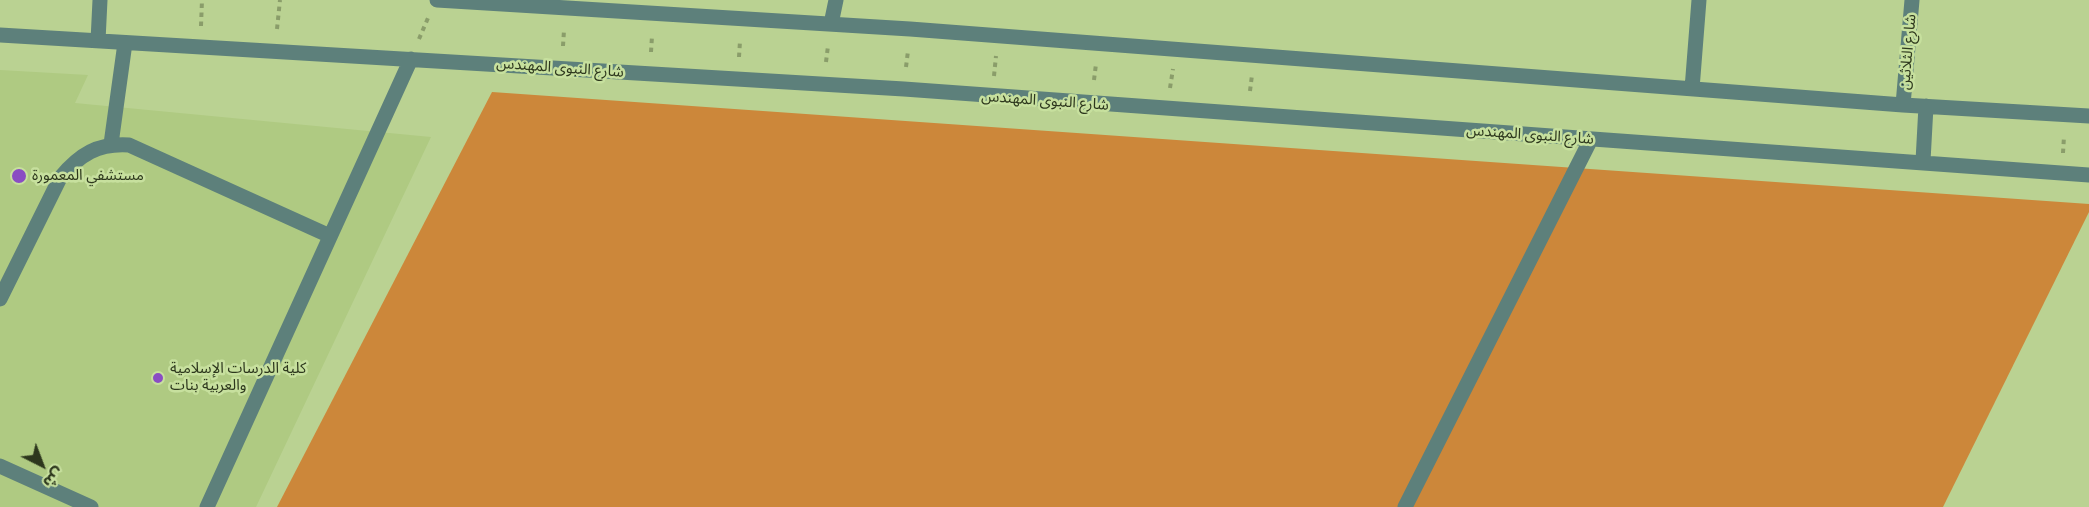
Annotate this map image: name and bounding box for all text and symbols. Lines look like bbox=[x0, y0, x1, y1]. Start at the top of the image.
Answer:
street label: شارع الثلاثين bbox=[1896, 13, 1920, 91]
street label: شارع النبوى المهندس bbox=[496, 55, 624, 81]
street label: شارع النبوى المهندس bbox=[981, 88, 1109, 114]
street label: شارع النبوى المهندس bbox=[1466, 122, 1594, 148]
marker: مستشفي المعمورة bbox=[10, 167, 28, 185]
place label: مستشفي المعمورة bbox=[32, 167, 144, 185]
place label: كلية الدرسات الإسلامية والعربية بنات bbox=[170, 360, 306, 395]
marker: كلية الدرسات الإسلامية والعربية بنات bbox=[151, 371, 165, 385]
north arrow bbox=[12, 435, 72, 495]
text: ش bbox=[39, 463, 70, 494]

